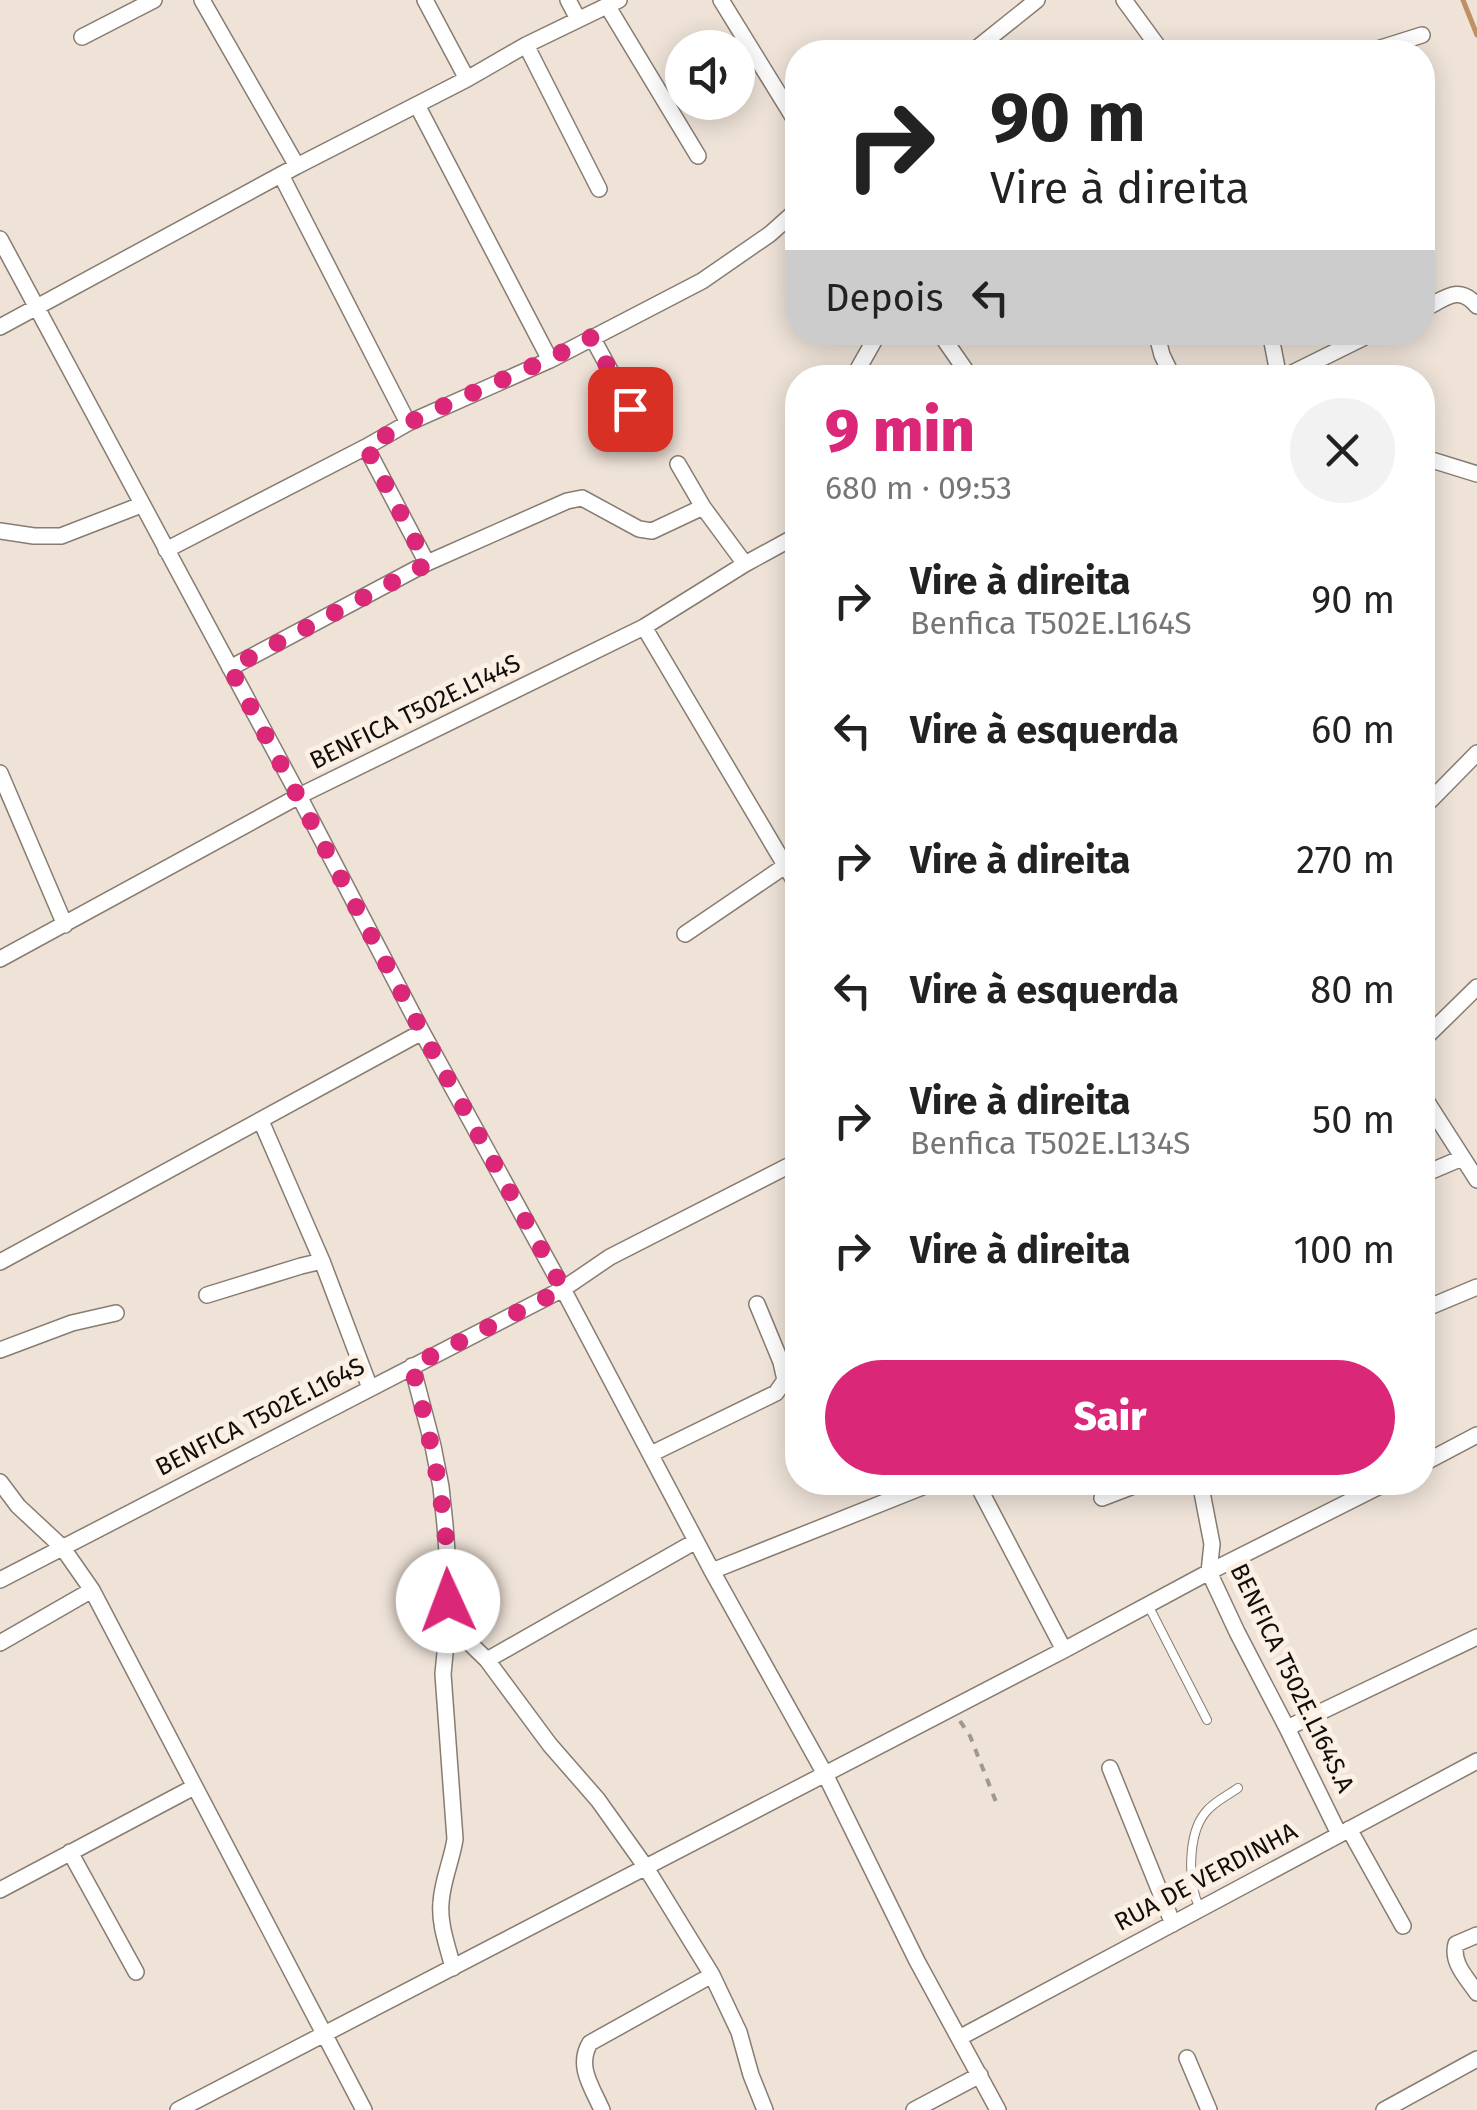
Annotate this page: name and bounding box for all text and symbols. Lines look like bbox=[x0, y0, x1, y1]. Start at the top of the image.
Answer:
map controls bbox=[665, 30, 755, 120]
button: sound bbox=[665, 30, 755, 120]
text: 90 m bbox=[990, 76, 1146, 160]
icon: right bbox=[825, 80, 955, 210]
text: Vire à direita bbox=[990, 161, 1250, 215]
icon: left bbox=[963, 270, 1018, 325]
text: Depois bbox=[825, 275, 943, 321]
pin bbox=[588, 367, 673, 452]
icon: arrive bbox=[603, 382, 658, 437]
text: 9 min bbox=[825, 395, 975, 467]
button: close bbox=[1290, 398, 1395, 503]
text: 680 m · 09:53 bbox=[825, 469, 1012, 507]
text: Vire à direita bbox=[910, 558, 1131, 604]
icon: right bbox=[825, 573, 880, 628]
text: 90 m bbox=[1311, 577, 1395, 623]
text: Benfica T502E.L164S bbox=[910, 604, 1192, 642]
street label: BENFICA T502E.L144S bbox=[305, 648, 525, 776]
icon: left bbox=[825, 703, 880, 758]
text: Vire à esquerda bbox=[910, 707, 1179, 753]
text: 60 m bbox=[1311, 707, 1395, 753]
icon: right bbox=[825, 833, 880, 888]
text: Vire à direita bbox=[910, 837, 1131, 883]
text: 270 m bbox=[1296, 837, 1395, 883]
icon: left bbox=[825, 963, 880, 1018]
text: Vire à esquerda bbox=[910, 967, 1179, 1013]
text: 80 m bbox=[1310, 967, 1395, 1013]
text: Vire à direita bbox=[910, 1078, 1131, 1124]
icon: right bbox=[825, 1093, 880, 1148]
text: 50 m bbox=[1312, 1097, 1395, 1143]
text: Benfica T502E.L134S bbox=[910, 1124, 1191, 1162]
icon: right bbox=[825, 1223, 880, 1278]
text: Vire à direita bbox=[910, 1227, 1131, 1273]
text: 100 m bbox=[1294, 1227, 1395, 1273]
street label: BENFICA T502E.L164S bbox=[150, 1351, 370, 1483]
button: Sair bbox=[825, 1360, 1395, 1475]
position arrow bbox=[396, 1549, 500, 1653]
street label: BENFICA T502E.L164S.A bbox=[1223, 1559, 1361, 1798]
street label: RUA DE VERDINHA bbox=[1110, 1816, 1303, 1938]

